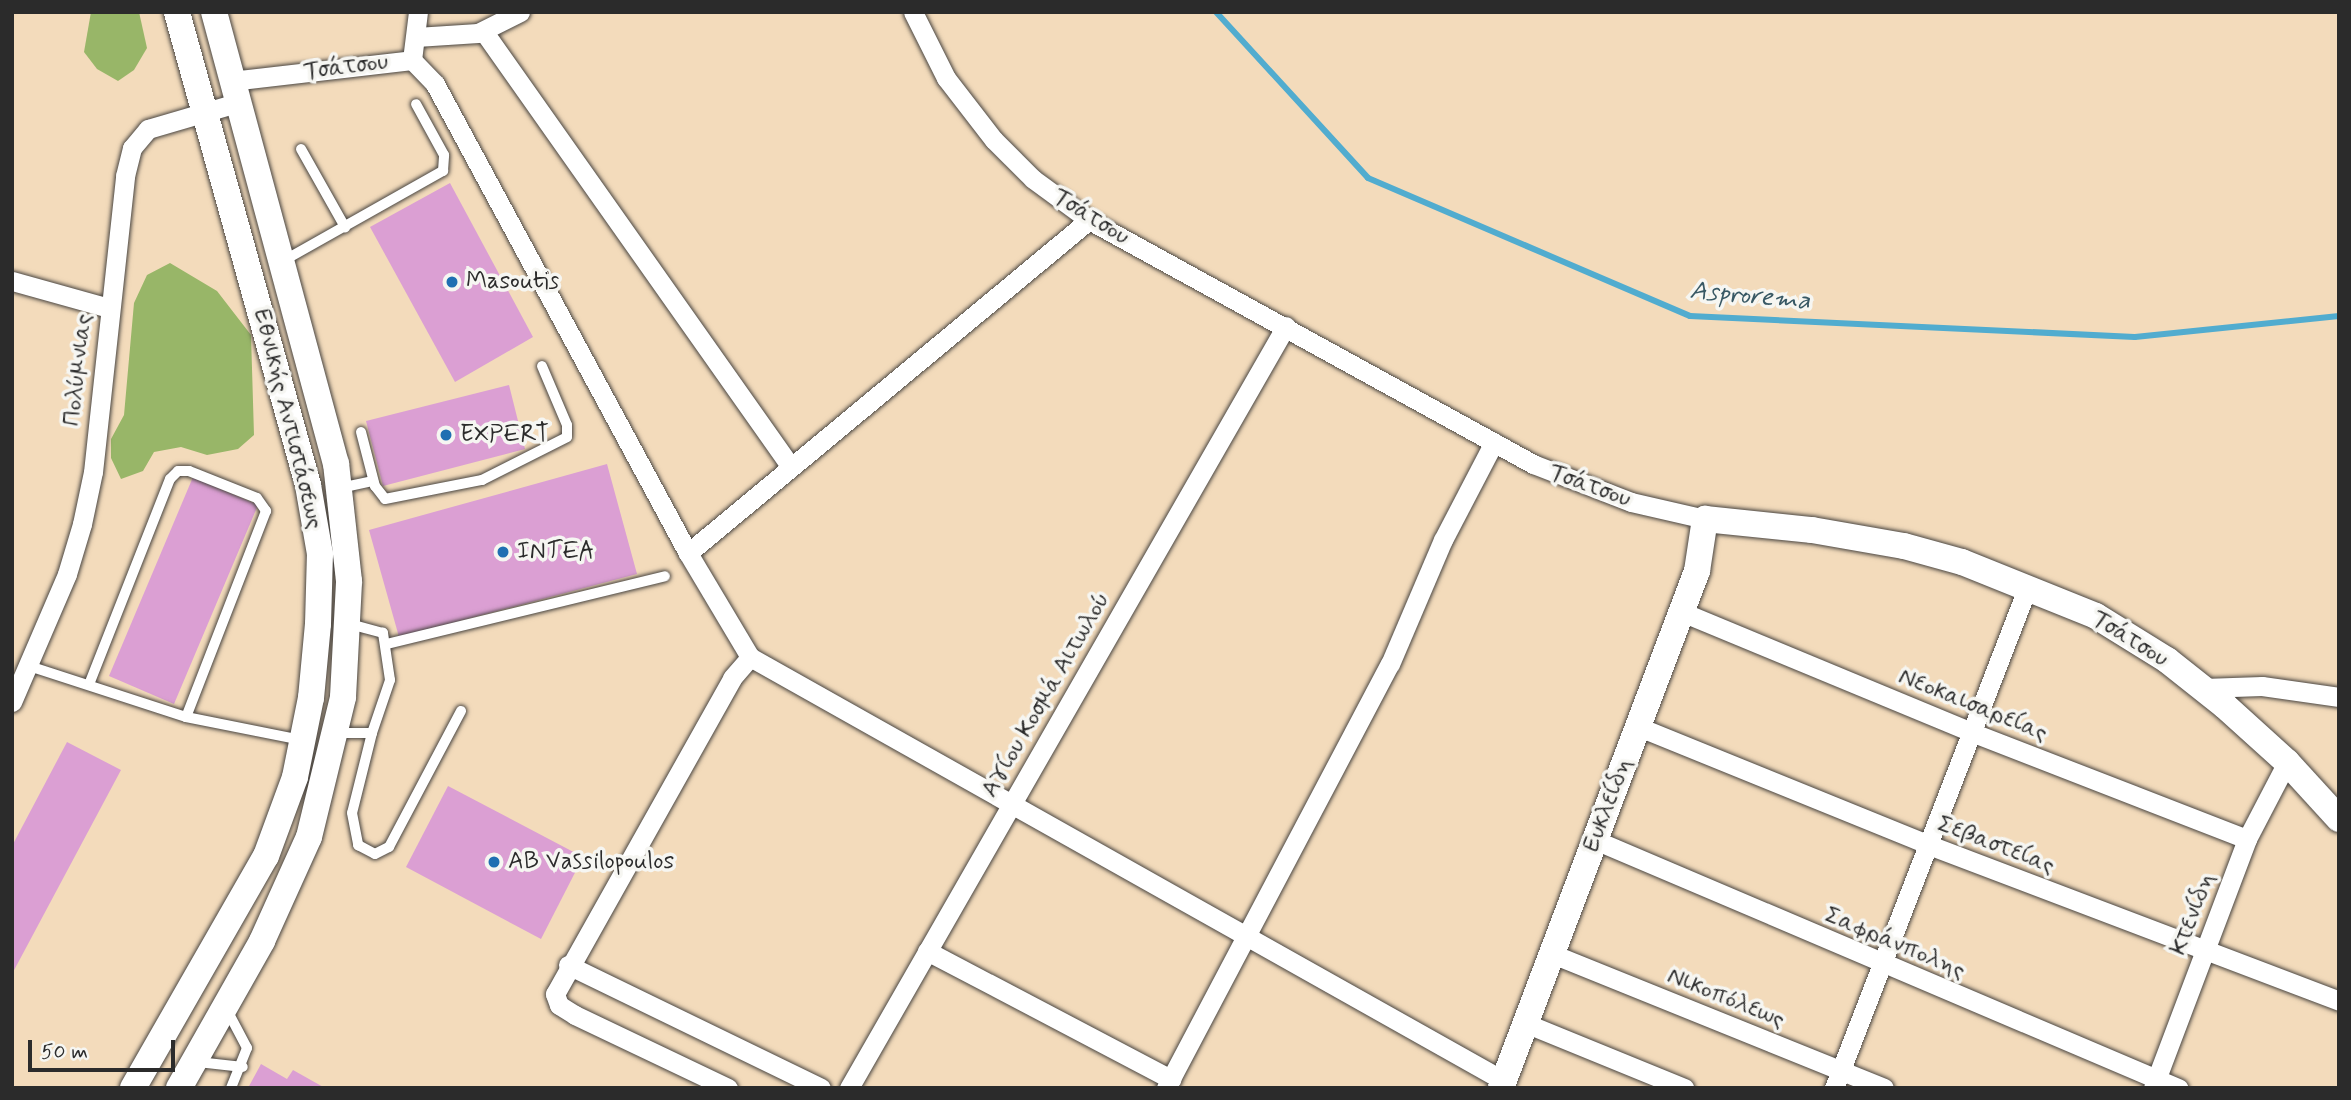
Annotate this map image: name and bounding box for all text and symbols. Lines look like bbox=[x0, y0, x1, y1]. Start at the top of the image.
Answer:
street label: Τσάτσου bbox=[302, 48, 390, 86]
street label: Τσάτσου bbox=[1047, 182, 1135, 252]
place label: Masoutis bbox=[466, 268, 559, 296]
marker: Masoutis bbox=[444, 274, 460, 290]
water label: Asprorema bbox=[1688, 276, 1812, 318]
street label: Εθνικής Αντιστάσεως bbox=[247, 306, 329, 532]
street label: Πολύμνιας bbox=[58, 312, 98, 428]
place label: EXPERT bbox=[460, 421, 549, 449]
marker: EXPERT bbox=[438, 427, 454, 443]
street label: Τσάτσου bbox=[1545, 458, 1635, 514]
place label: INTEA bbox=[517, 538, 595, 566]
marker: INTEA bbox=[495, 544, 511, 560]
street label: Αγίου Κοσμά Αιτωλού bbox=[976, 587, 1116, 803]
street label: Τσάτσου bbox=[2086, 604, 2174, 674]
street label: Νεοκαισαρείας bbox=[1894, 662, 2052, 748]
street label: Ευκλείδη bbox=[1577, 754, 1639, 856]
street label: Σεβαστείας bbox=[1933, 809, 2059, 881]
place label: AB Vassilopoulos bbox=[508, 848, 667, 876]
marker: AB Vassilopoulos bbox=[486, 854, 502, 870]
street label: Κτενίδη bbox=[2164, 869, 2222, 959]
street label: Σαφράνπολης bbox=[1820, 900, 1970, 986]
street label: Νικοπόλεως bbox=[1663, 961, 1789, 1035]
scale bar bbox=[32, 1026, 178, 1070]
text: 50 m bbox=[41, 1038, 88, 1066]

